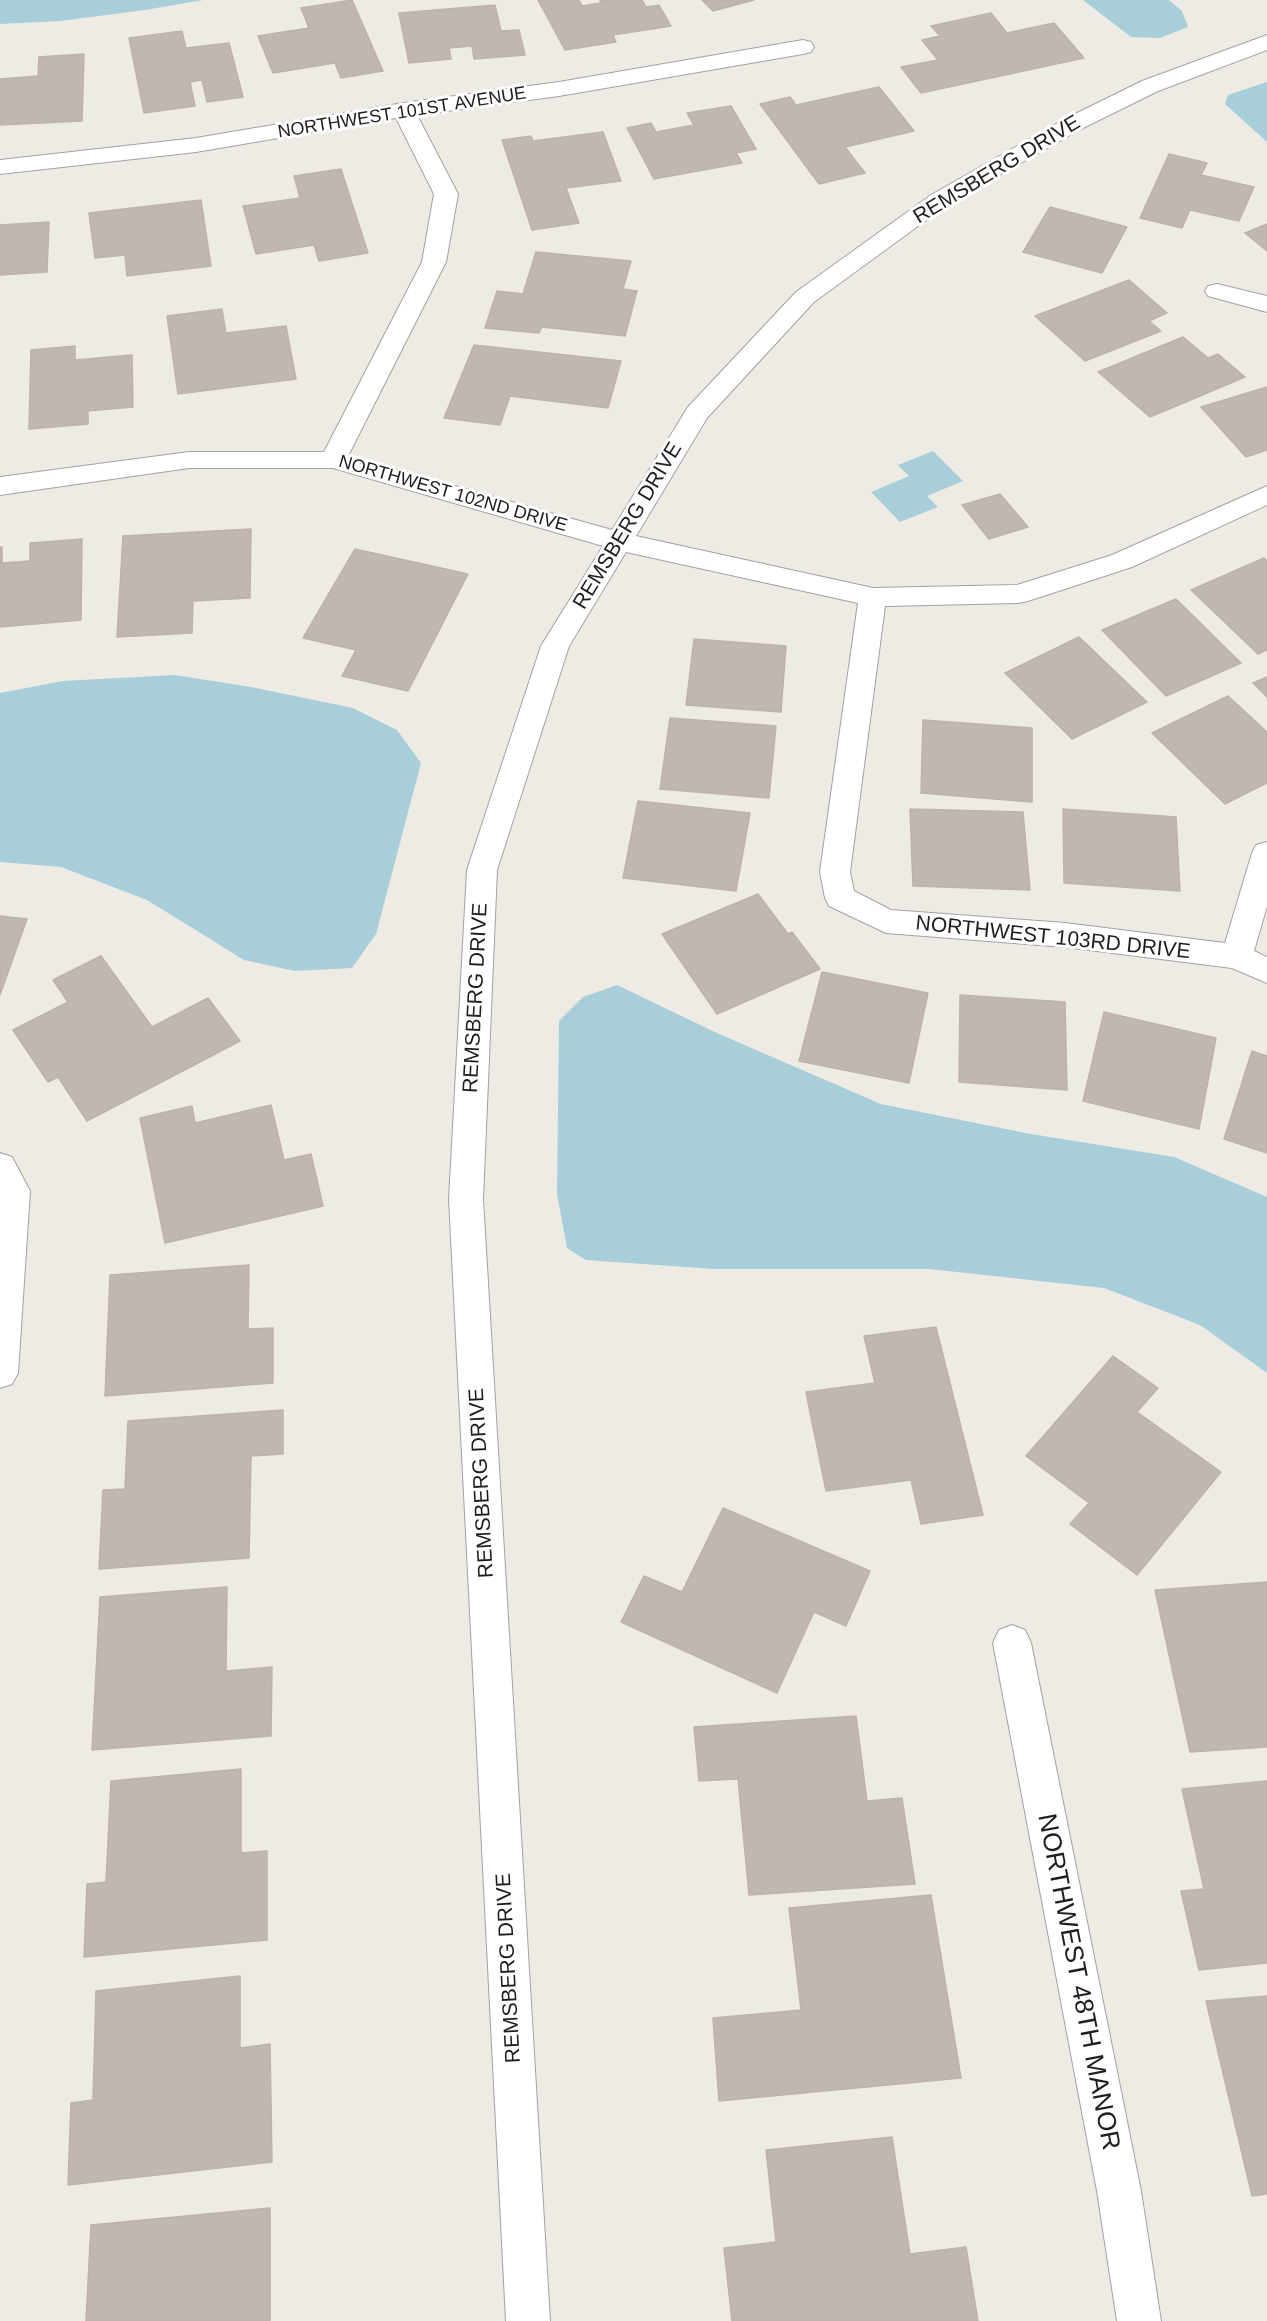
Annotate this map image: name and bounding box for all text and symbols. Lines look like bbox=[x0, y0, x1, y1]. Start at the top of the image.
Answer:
street label: NORTHWEST 101ST AVENUE bbox=[276, 83, 528, 143]
street label: REMSBERG DRIVE bbox=[909, 110, 1085, 230]
street label: REMSBERG DRIVE bbox=[568, 438, 688, 614]
street label: NORTHWEST 102ND DRIVE bbox=[336, 451, 570, 537]
street label: REMSBERG DRIVE bbox=[458, 902, 494, 1094]
street label: NORTHWEST 103RD DRIVE bbox=[914, 911, 1192, 965]
street label: REMSBERG DRIVE bbox=[464, 1387, 500, 1579]
street label: NORTHWEST 48TH MANOR bbox=[1030, 1811, 1126, 2153]
street label: REMSBERG DRIVE bbox=[491, 1872, 527, 2064]

